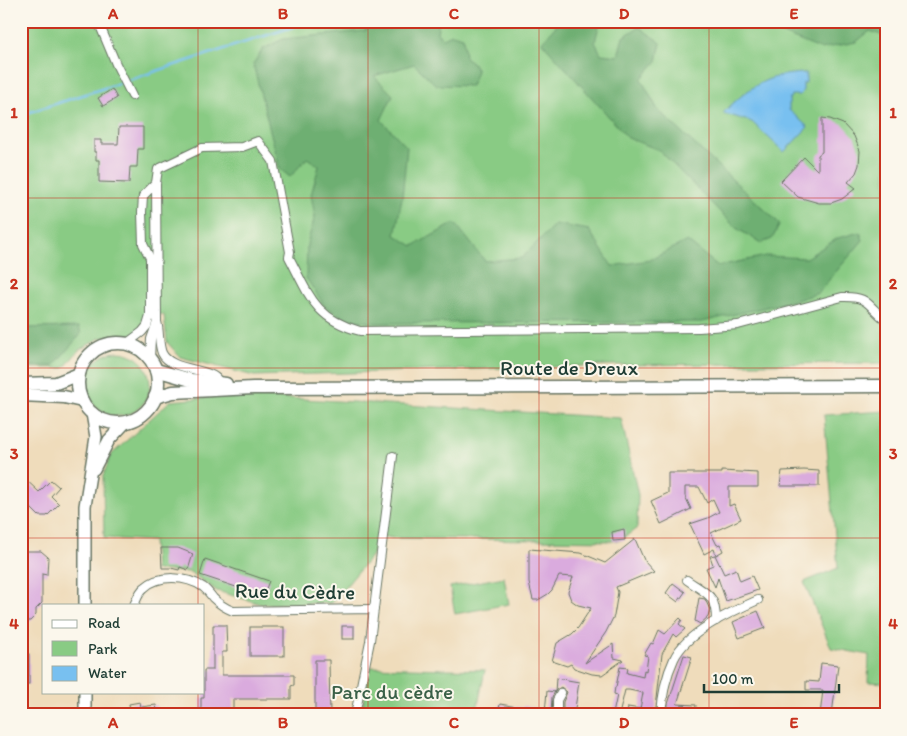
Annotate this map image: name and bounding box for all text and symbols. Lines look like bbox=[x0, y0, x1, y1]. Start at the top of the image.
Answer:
text: A bbox=[107, 4, 119, 23]
text: B bbox=[278, 4, 289, 23]
text: C bbox=[449, 4, 460, 23]
text: D bbox=[619, 4, 630, 23]
text: E bbox=[790, 4, 799, 23]
text: 1 bbox=[10, 103, 18, 122]
text: 1 bbox=[889, 103, 897, 122]
text: 2 bbox=[10, 274, 19, 293]
text: 2 bbox=[889, 274, 898, 293]
street label: Route de Dreux bbox=[500, 355, 638, 380]
text: 3 bbox=[10, 444, 19, 463]
text: 3 bbox=[889, 444, 898, 463]
street label: Rue du Cèdre bbox=[235, 577, 355, 605]
legend bbox=[42, 604, 205, 694]
text: 4 bbox=[9, 614, 19, 633]
text: Road bbox=[88, 614, 121, 632]
text: 4 bbox=[888, 614, 898, 633]
text: Park bbox=[88, 640, 118, 658]
scale bar bbox=[704, 661, 840, 693]
text: Water bbox=[88, 664, 127, 682]
text: 100 m bbox=[712, 670, 754, 688]
park label: Parc du cèdre bbox=[331, 679, 453, 704]
text: A bbox=[107, 713, 119, 732]
text: B bbox=[278, 713, 289, 732]
text: C bbox=[449, 713, 460, 732]
text: D bbox=[619, 713, 630, 732]
text: E bbox=[790, 713, 799, 732]

